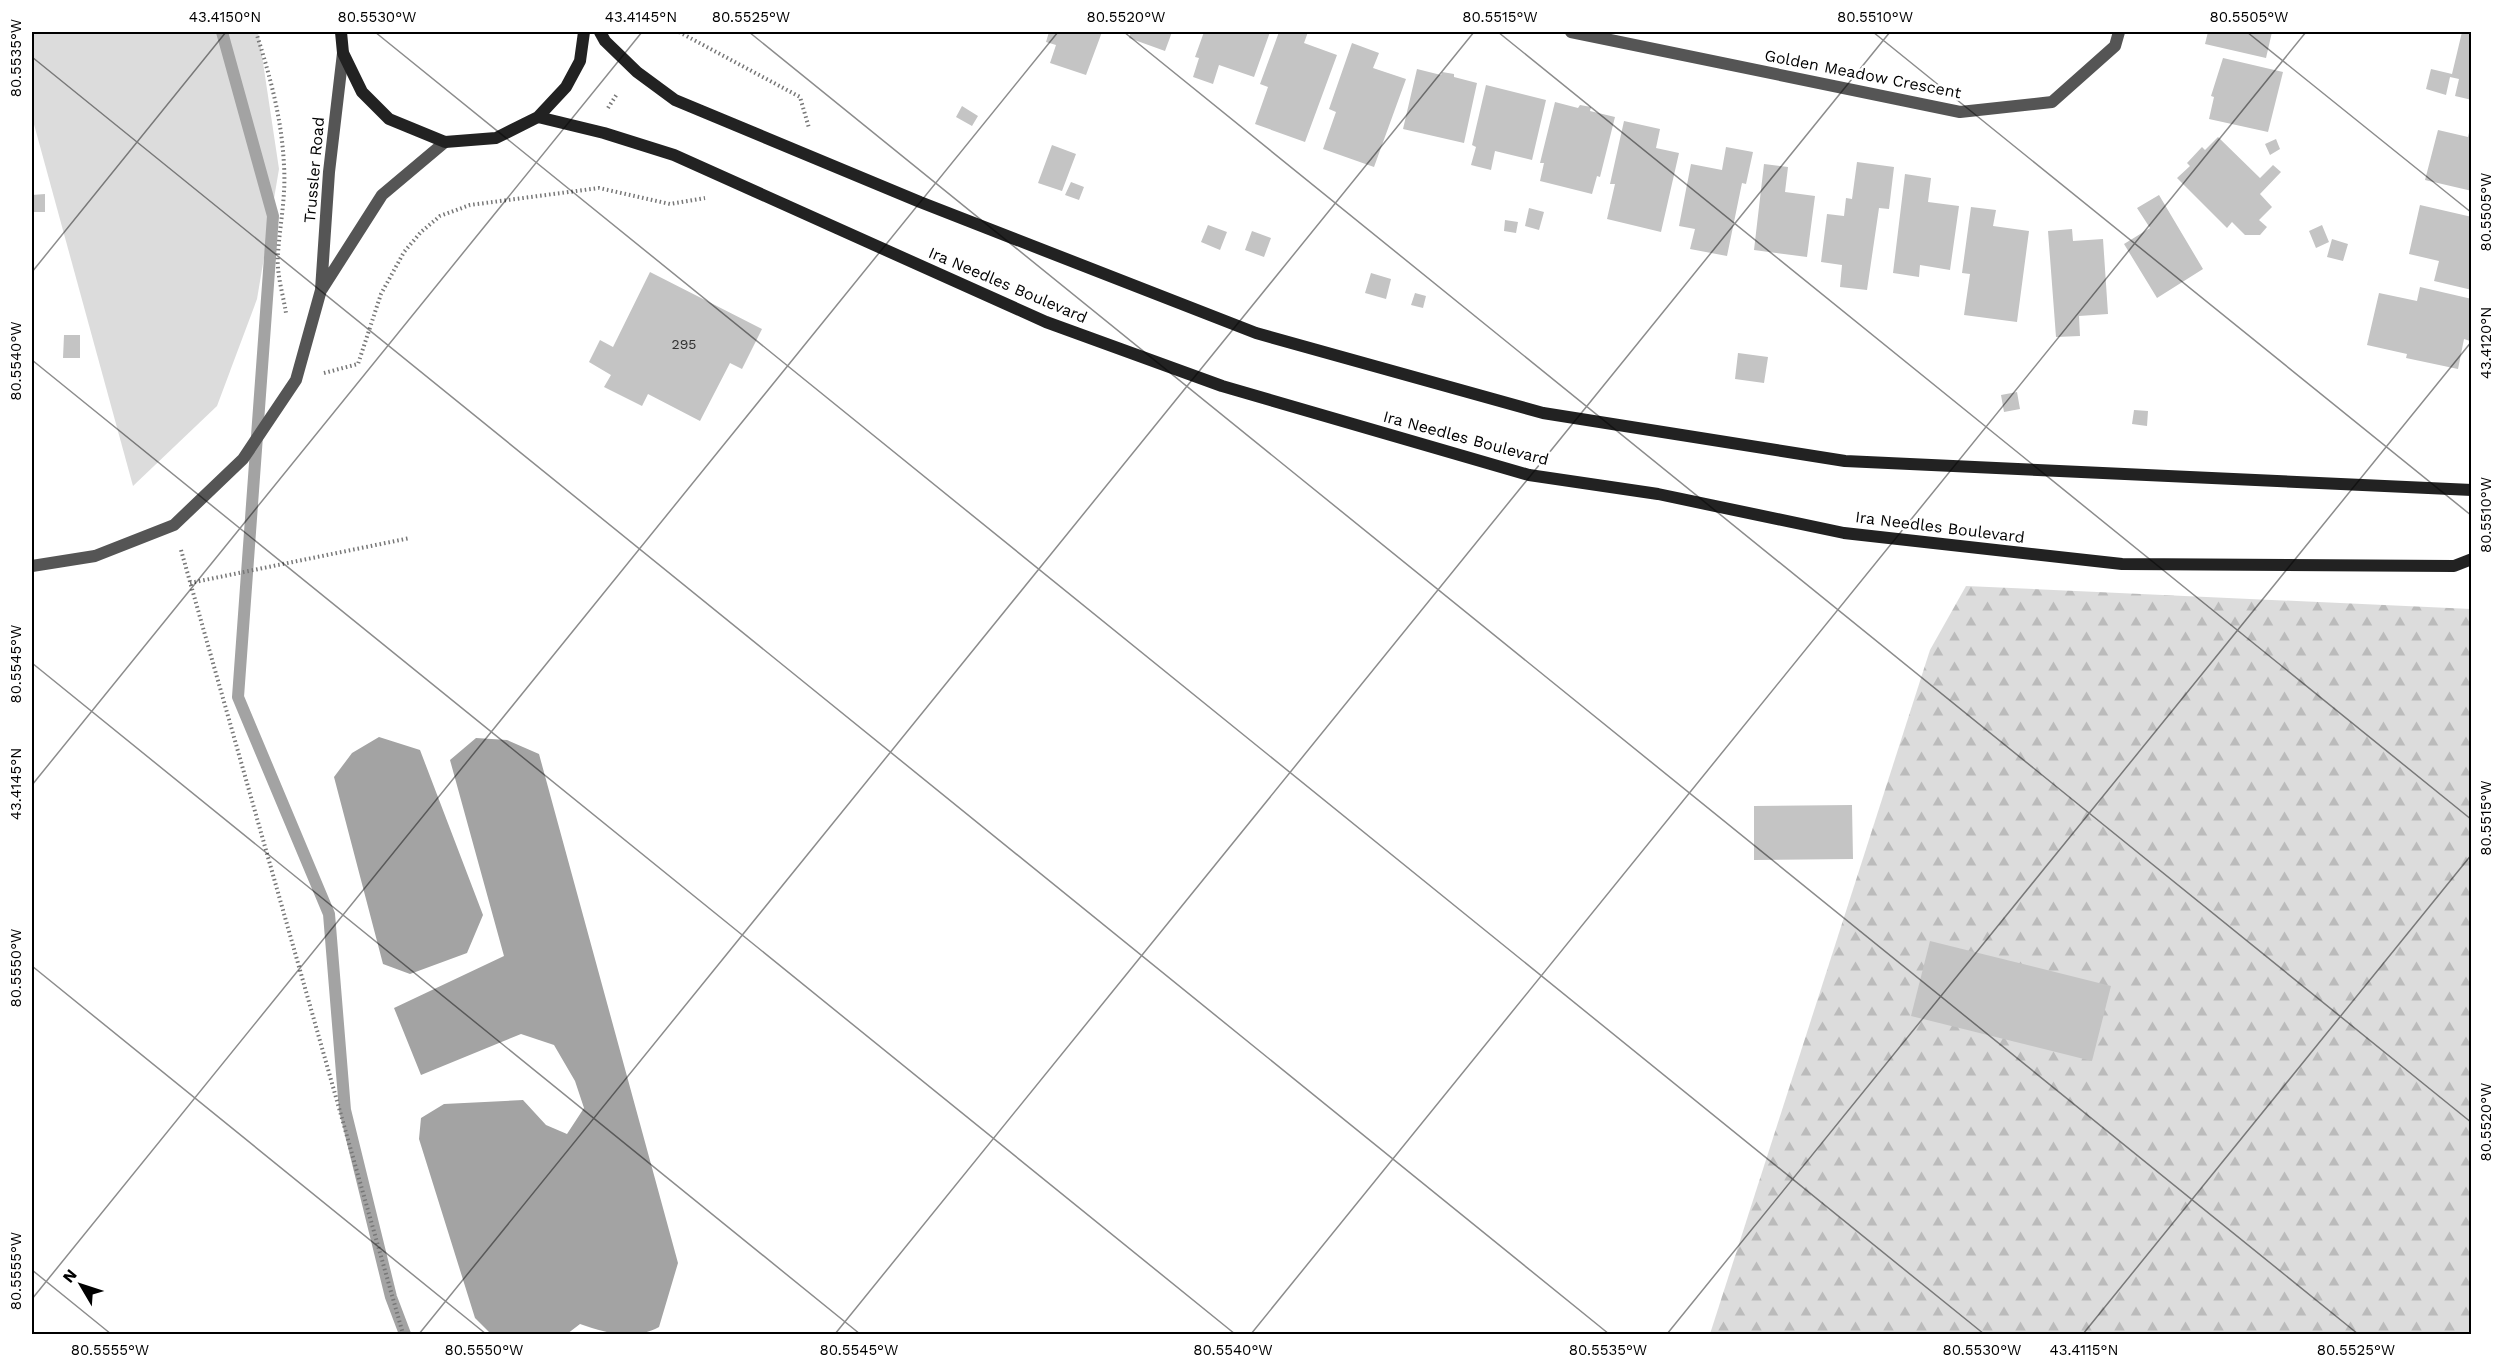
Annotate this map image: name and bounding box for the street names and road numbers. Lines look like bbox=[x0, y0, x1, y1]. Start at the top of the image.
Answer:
street label: Golden Meadow Crescent bbox=[1763, 46, 1963, 102]
street label: Trussler Road bbox=[300, 116, 328, 224]
street label: Ira Needles Boulevard bbox=[926, 243, 1090, 327]
street label: Ira Needles Boulevard bbox=[1381, 407, 1551, 469]
street label: Ira Needles Boulevard bbox=[1854, 507, 2026, 547]

